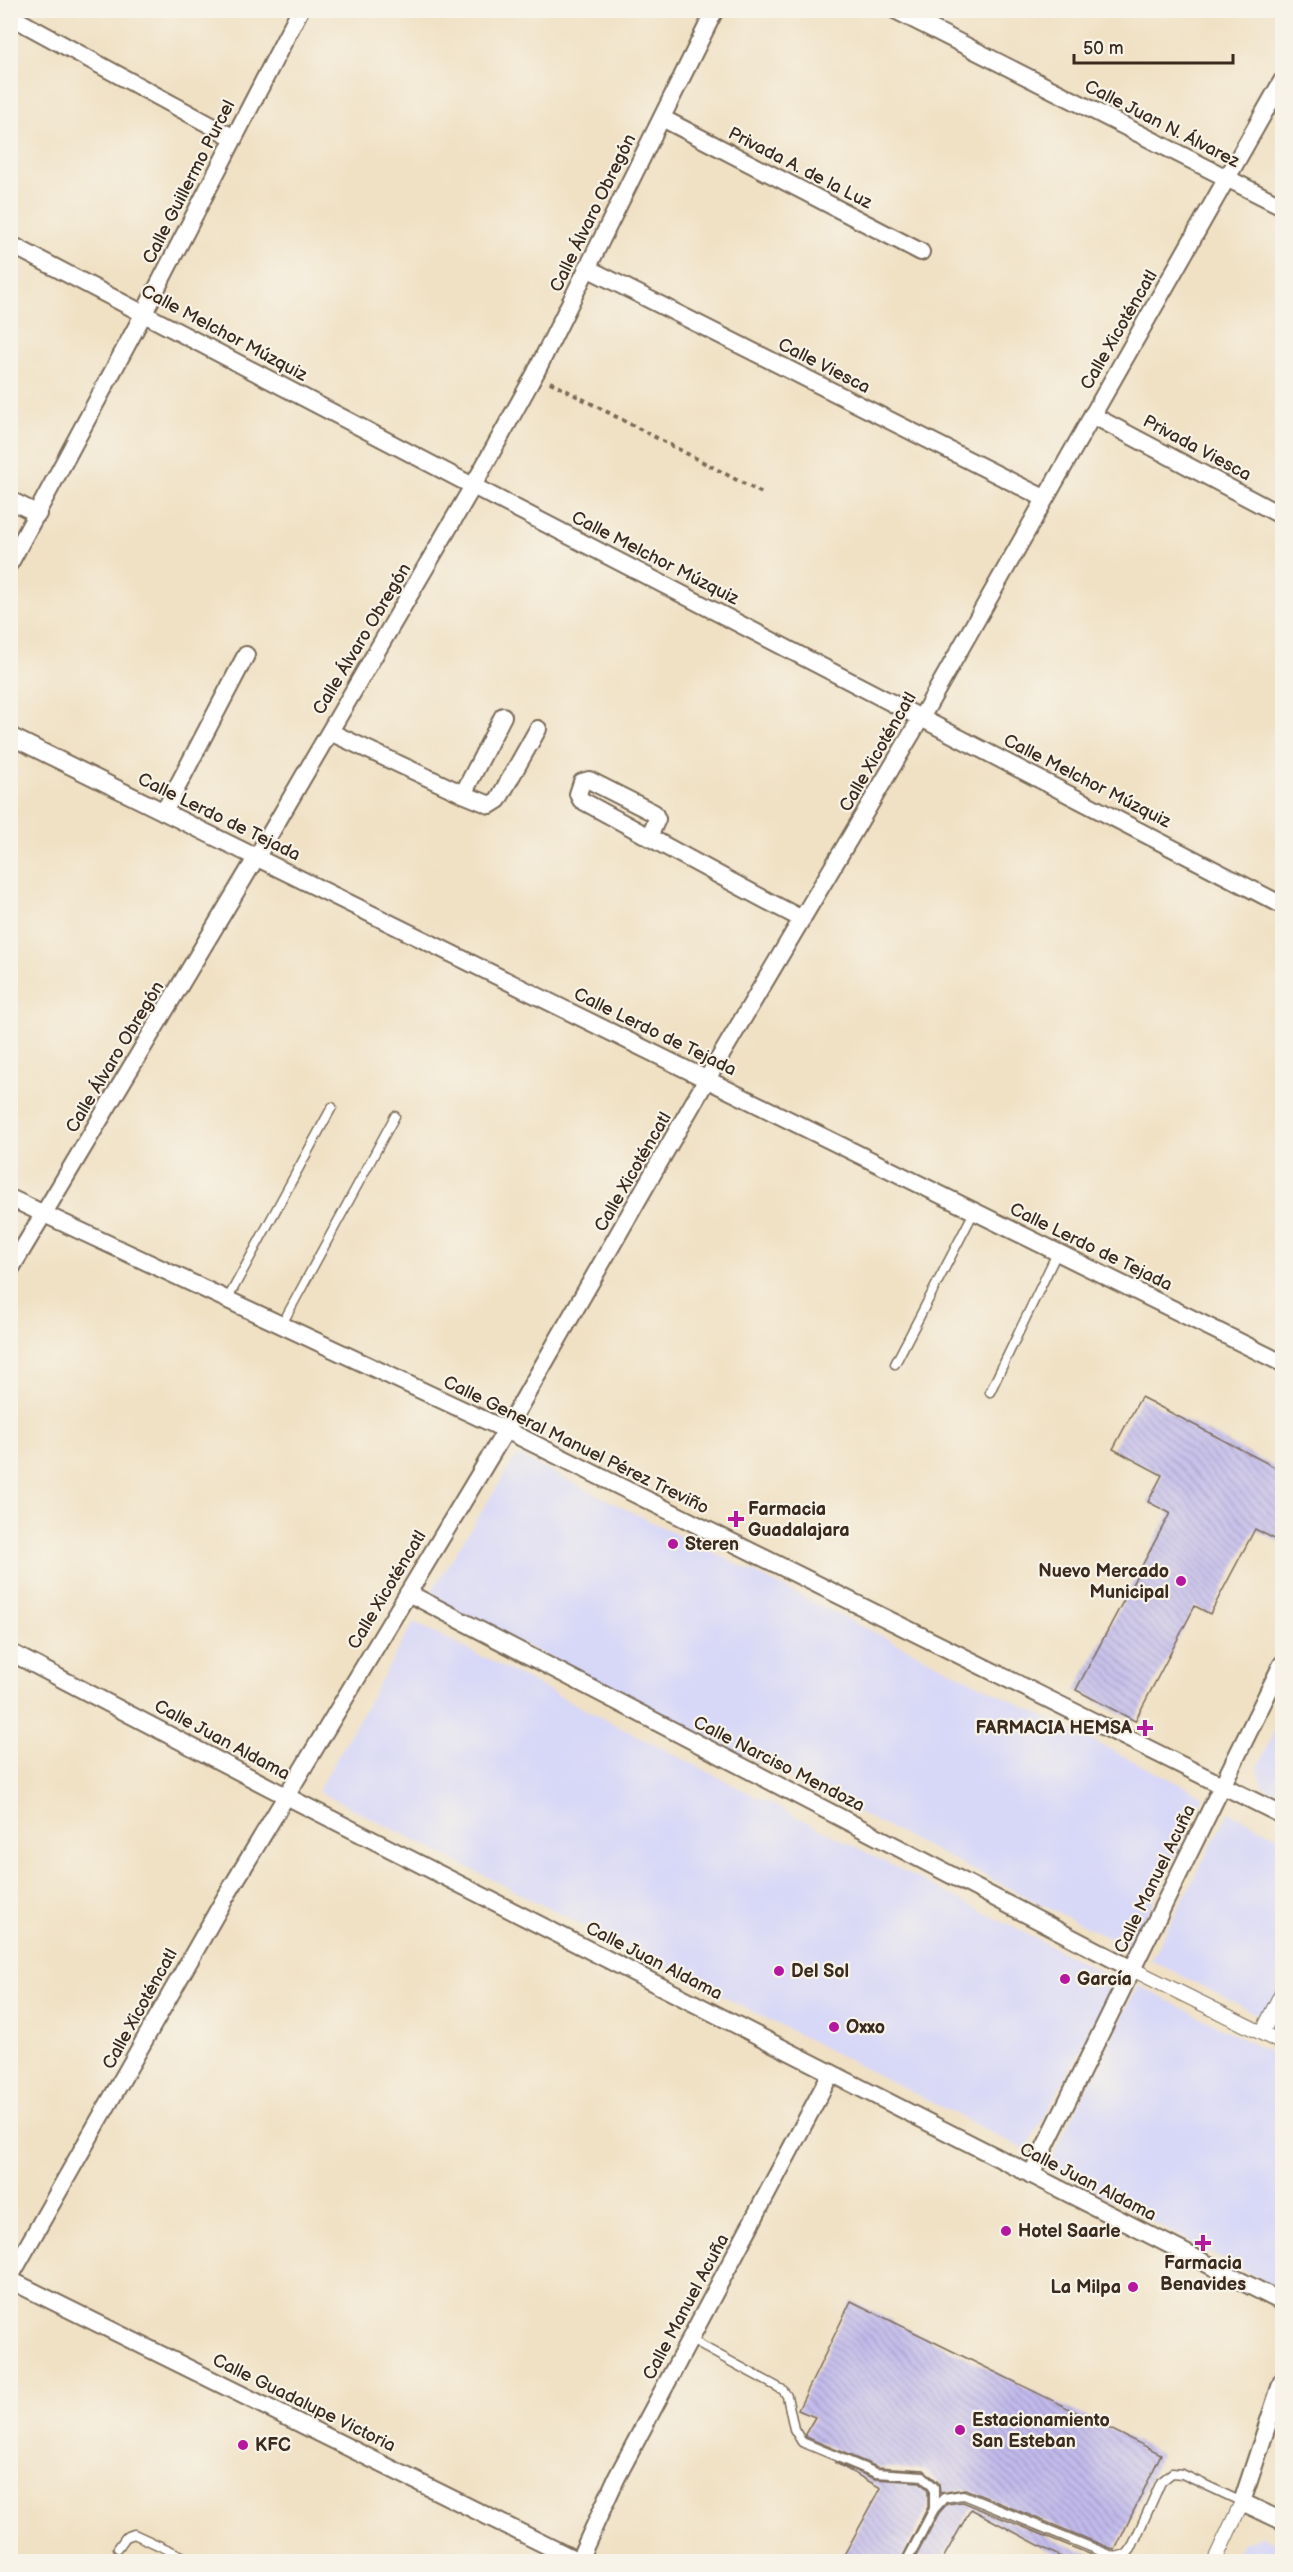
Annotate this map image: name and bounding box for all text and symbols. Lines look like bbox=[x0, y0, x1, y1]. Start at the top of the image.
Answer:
scale bar bbox=[1074, 27, 1233, 65]
text: 50 m bbox=[1083, 38, 1124, 59]
street label: Calle Juan N. Álvarez bbox=[1081, 74, 1244, 172]
street label: Calle Guillermo Purcel bbox=[139, 97, 239, 267]
street label: Privada A. de la Luz bbox=[725, 123, 876, 214]
street label: Calle Álvaro Obregón bbox=[544, 130, 640, 295]
street label: Calle Xicoténcatl bbox=[1076, 266, 1162, 394]
street label: Calle Melchor Múzquiz bbox=[137, 280, 311, 386]
street label: Calle Viesca bbox=[774, 334, 874, 398]
street label: Privada Viesca bbox=[1139, 411, 1255, 485]
street label: Calle Melchor Múzquiz bbox=[568, 507, 742, 609]
street label: Calle Álvaro Obregón bbox=[307, 558, 416, 719]
street label: Calle Xicoténcatl bbox=[835, 688, 921, 816]
street label: Calle Melchor Múzquiz bbox=[1000, 730, 1174, 832]
street label: Calle Lerdo de Tejada bbox=[134, 768, 304, 866]
street label: Calle Álvaro Obregón bbox=[60, 976, 169, 1137]
street label: Calle Lerdo de Tejada bbox=[570, 983, 740, 1081]
street label: Calle Xicoténcatl bbox=[590, 1108, 676, 1236]
street label: Calle Lerdo de Tejada bbox=[1006, 1198, 1176, 1296]
street label: Calle General Manuel Pérez Treviño bbox=[440, 1371, 712, 1519]
place label: Farmacia Guadalajara bbox=[748, 1499, 850, 1541]
marker: Farmacia Guadalajara bbox=[729, 1512, 743, 1526]
street label: Calle Xicoténcatl bbox=[343, 1527, 431, 1653]
place label: Steren bbox=[685, 1534, 739, 1555]
marker: Steren bbox=[666, 1537, 680, 1551]
place label: Nuevo Mercado Municipal bbox=[1038, 1561, 1169, 1603]
marker: Nuevo Mercado Municipal bbox=[1174, 1574, 1188, 1588]
street label: Calle Juan Aldama bbox=[151, 1695, 293, 1785]
street label: Calle Narciso Mendoza bbox=[690, 1712, 868, 1816]
place label: FARMACIA HEMSA bbox=[975, 1718, 1133, 1739]
marker: FARMACIA HEMSA bbox=[1136, 1719, 1154, 1737]
street label: Calle Manuel Acuña bbox=[1110, 1801, 1200, 1957]
street label: Calle Juan Aldama bbox=[582, 1917, 726, 2005]
street label: Calle Xicoténcatl bbox=[98, 1945, 182, 2073]
place label: Del Sol bbox=[791, 1961, 849, 1982]
marker: Del Sol bbox=[772, 1964, 786, 1978]
place label: García bbox=[1077, 1969, 1132, 1990]
marker: García bbox=[1058, 1972, 1072, 1986]
place label: Oxxo bbox=[846, 2017, 885, 2038]
marker: Oxxo bbox=[827, 2020, 841, 2034]
street label: Calle Juan Aldama bbox=[1016, 2138, 1160, 2226]
place label: Hotel Saarle bbox=[1018, 2221, 1121, 2242]
marker: Hotel Saarle bbox=[999, 2224, 1013, 2238]
street label: Calle Manuel Acuña bbox=[639, 2230, 733, 2384]
marker: Farmacia Benavides bbox=[1196, 2236, 1210, 2250]
place label: Farmacia Benavides bbox=[1160, 2253, 1246, 2295]
place label: La Milpa bbox=[1051, 2277, 1121, 2298]
marker: La Milpa bbox=[1126, 2280, 1140, 2294]
street label: Calle Guadalupe Victoria bbox=[209, 2349, 399, 2457]
place label: Estacionamiento San Esteban bbox=[972, 2410, 1110, 2452]
marker: Estacionamiento San Esteban bbox=[953, 2423, 967, 2437]
place label: KFC bbox=[255, 2435, 291, 2456]
marker: KFC bbox=[236, 2438, 250, 2452]

